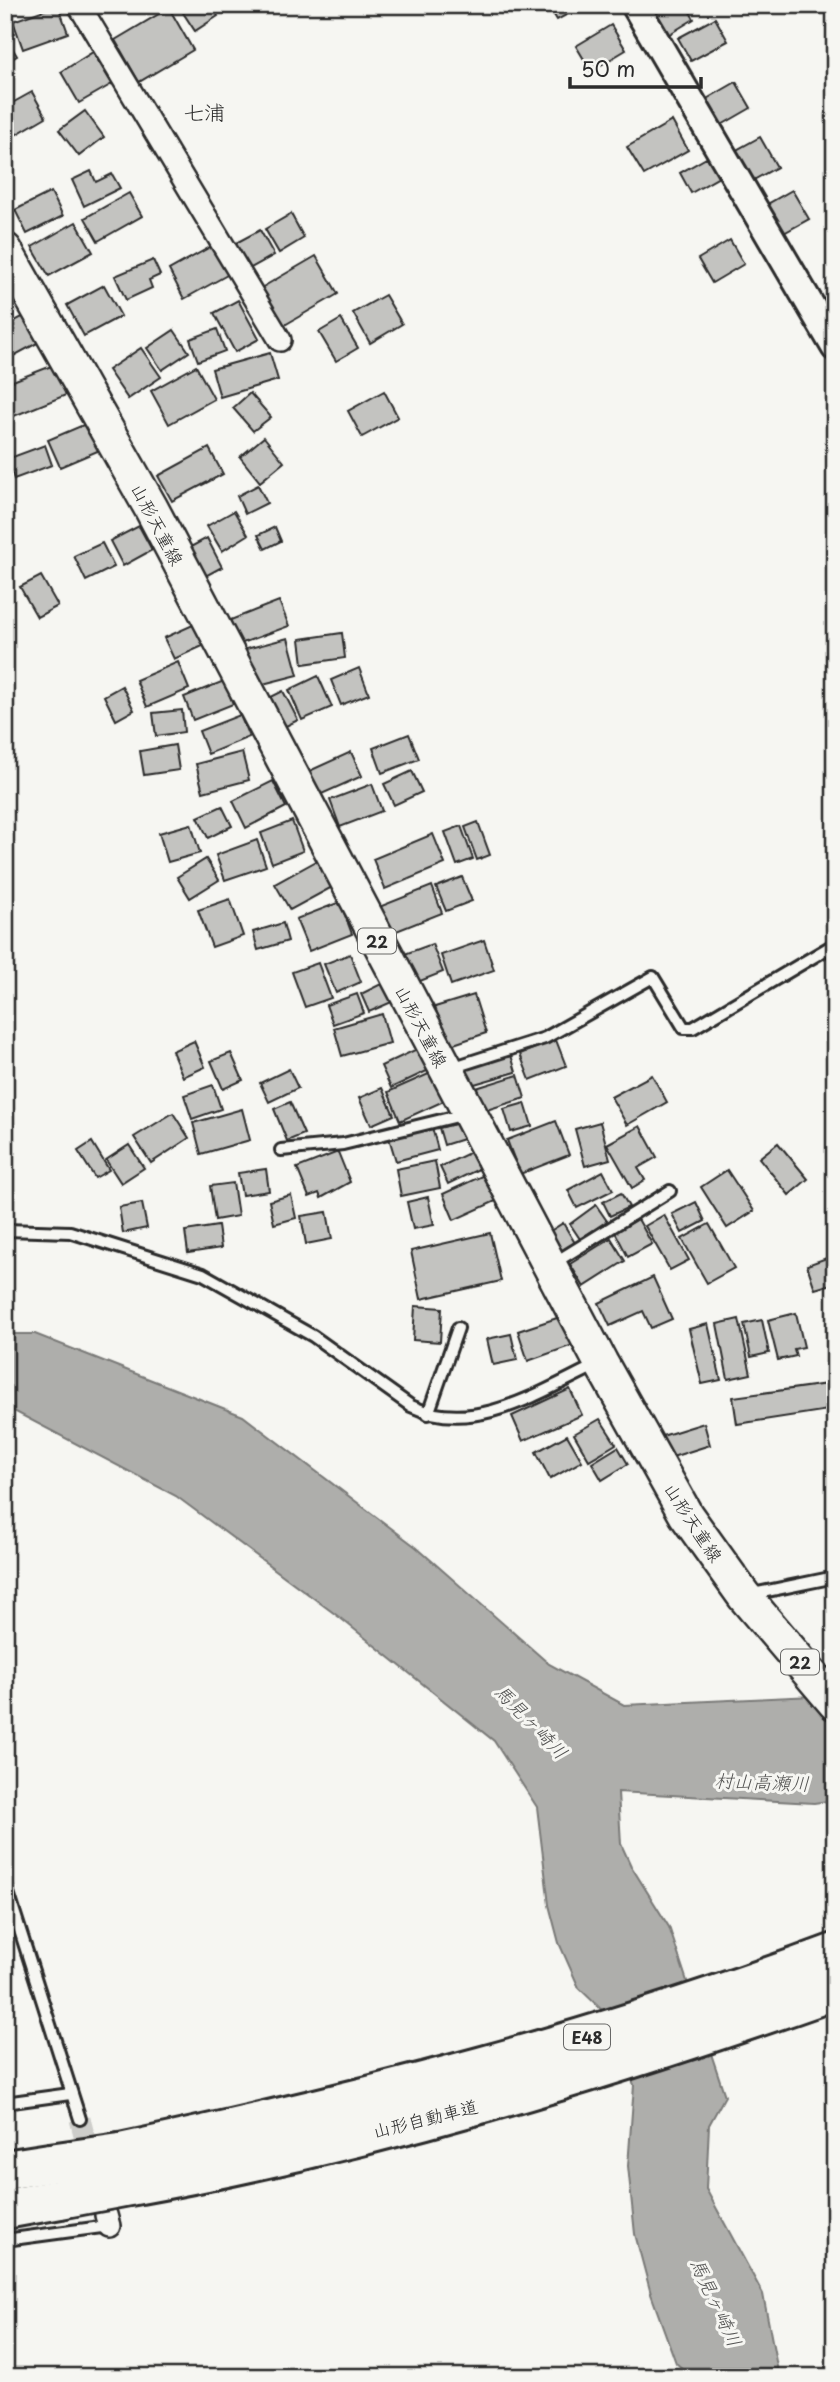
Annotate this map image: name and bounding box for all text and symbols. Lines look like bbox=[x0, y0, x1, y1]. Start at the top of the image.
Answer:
scale bar bbox=[570, 46, 702, 90]
text: 50 m bbox=[581, 52, 635, 84]
district label: 七浦 bbox=[183, 95, 225, 127]
street label: 山形天童線 bbox=[125, 478, 191, 570]
road number: 22 bbox=[358, 928, 396, 953]
street label: 山形天童線 bbox=[389, 980, 455, 1072]
street label: 山形天童線 bbox=[658, 1477, 730, 1567]
road number: 22 bbox=[781, 1650, 819, 1674]
water label: 馬見ヶ崎川 bbox=[489, 1677, 575, 1765]
water label: 村山高瀬川 bbox=[714, 1765, 810, 1797]
road number: E48 bbox=[564, 2024, 610, 2050]
street label: 山形自動車道 bbox=[369, 2092, 481, 2144]
water label: 馬見ヶ崎川 bbox=[684, 2253, 750, 2351]

